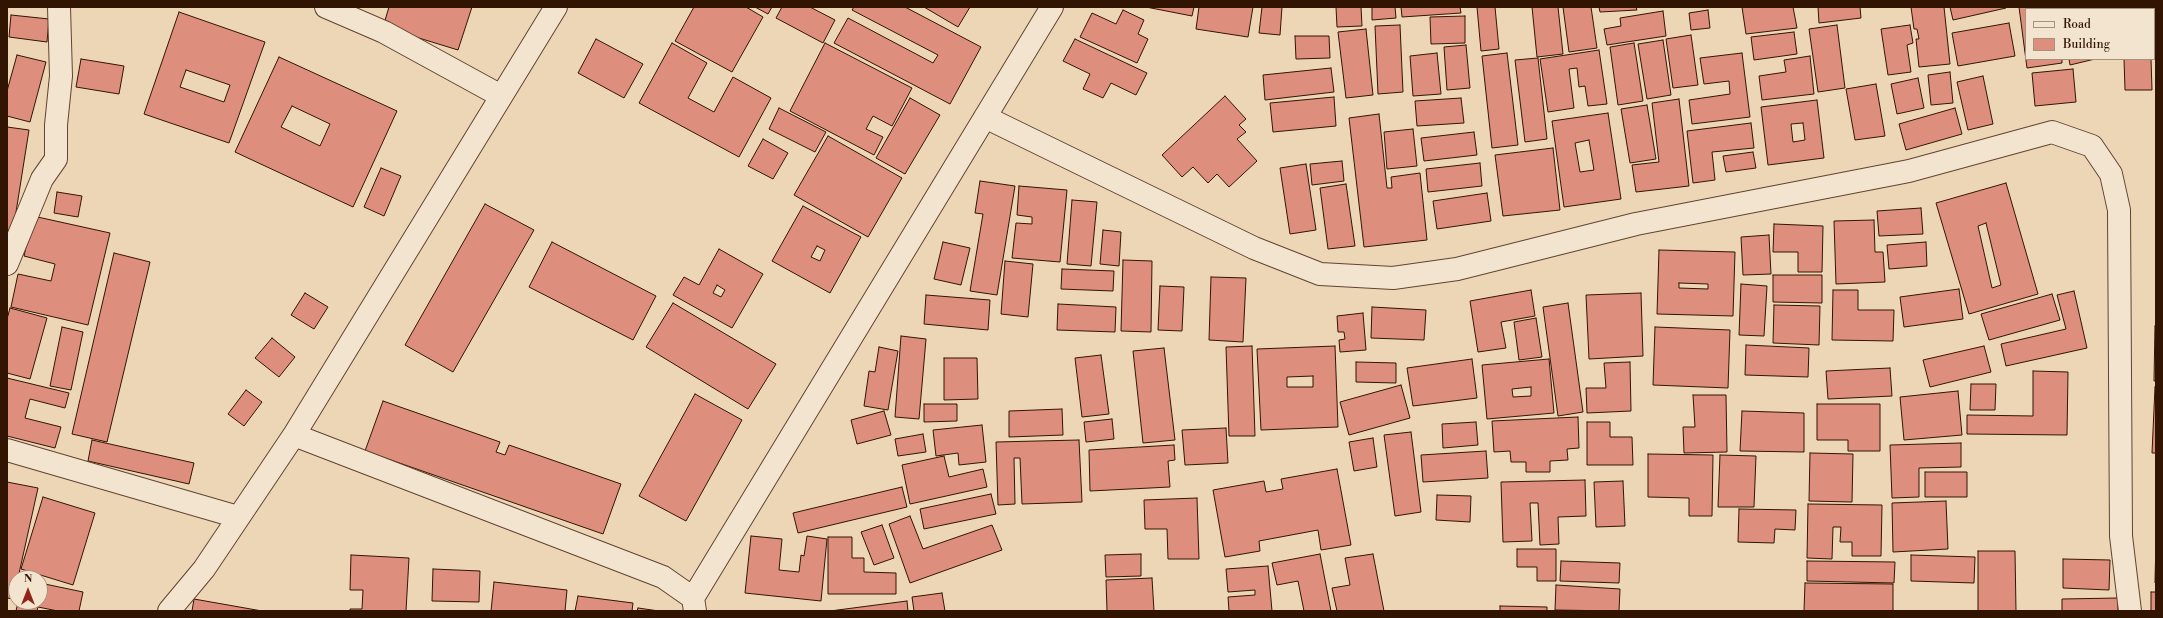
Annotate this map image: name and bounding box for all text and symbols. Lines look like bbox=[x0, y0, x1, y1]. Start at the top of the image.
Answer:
legend bbox=[2025, 8, 2155, 60]
text: Road bbox=[2063, 17, 2091, 32]
text: Building bbox=[2063, 37, 2110, 52]
north arrow bbox=[8, 570, 48, 610]
text: N bbox=[24, 572, 32, 586]

